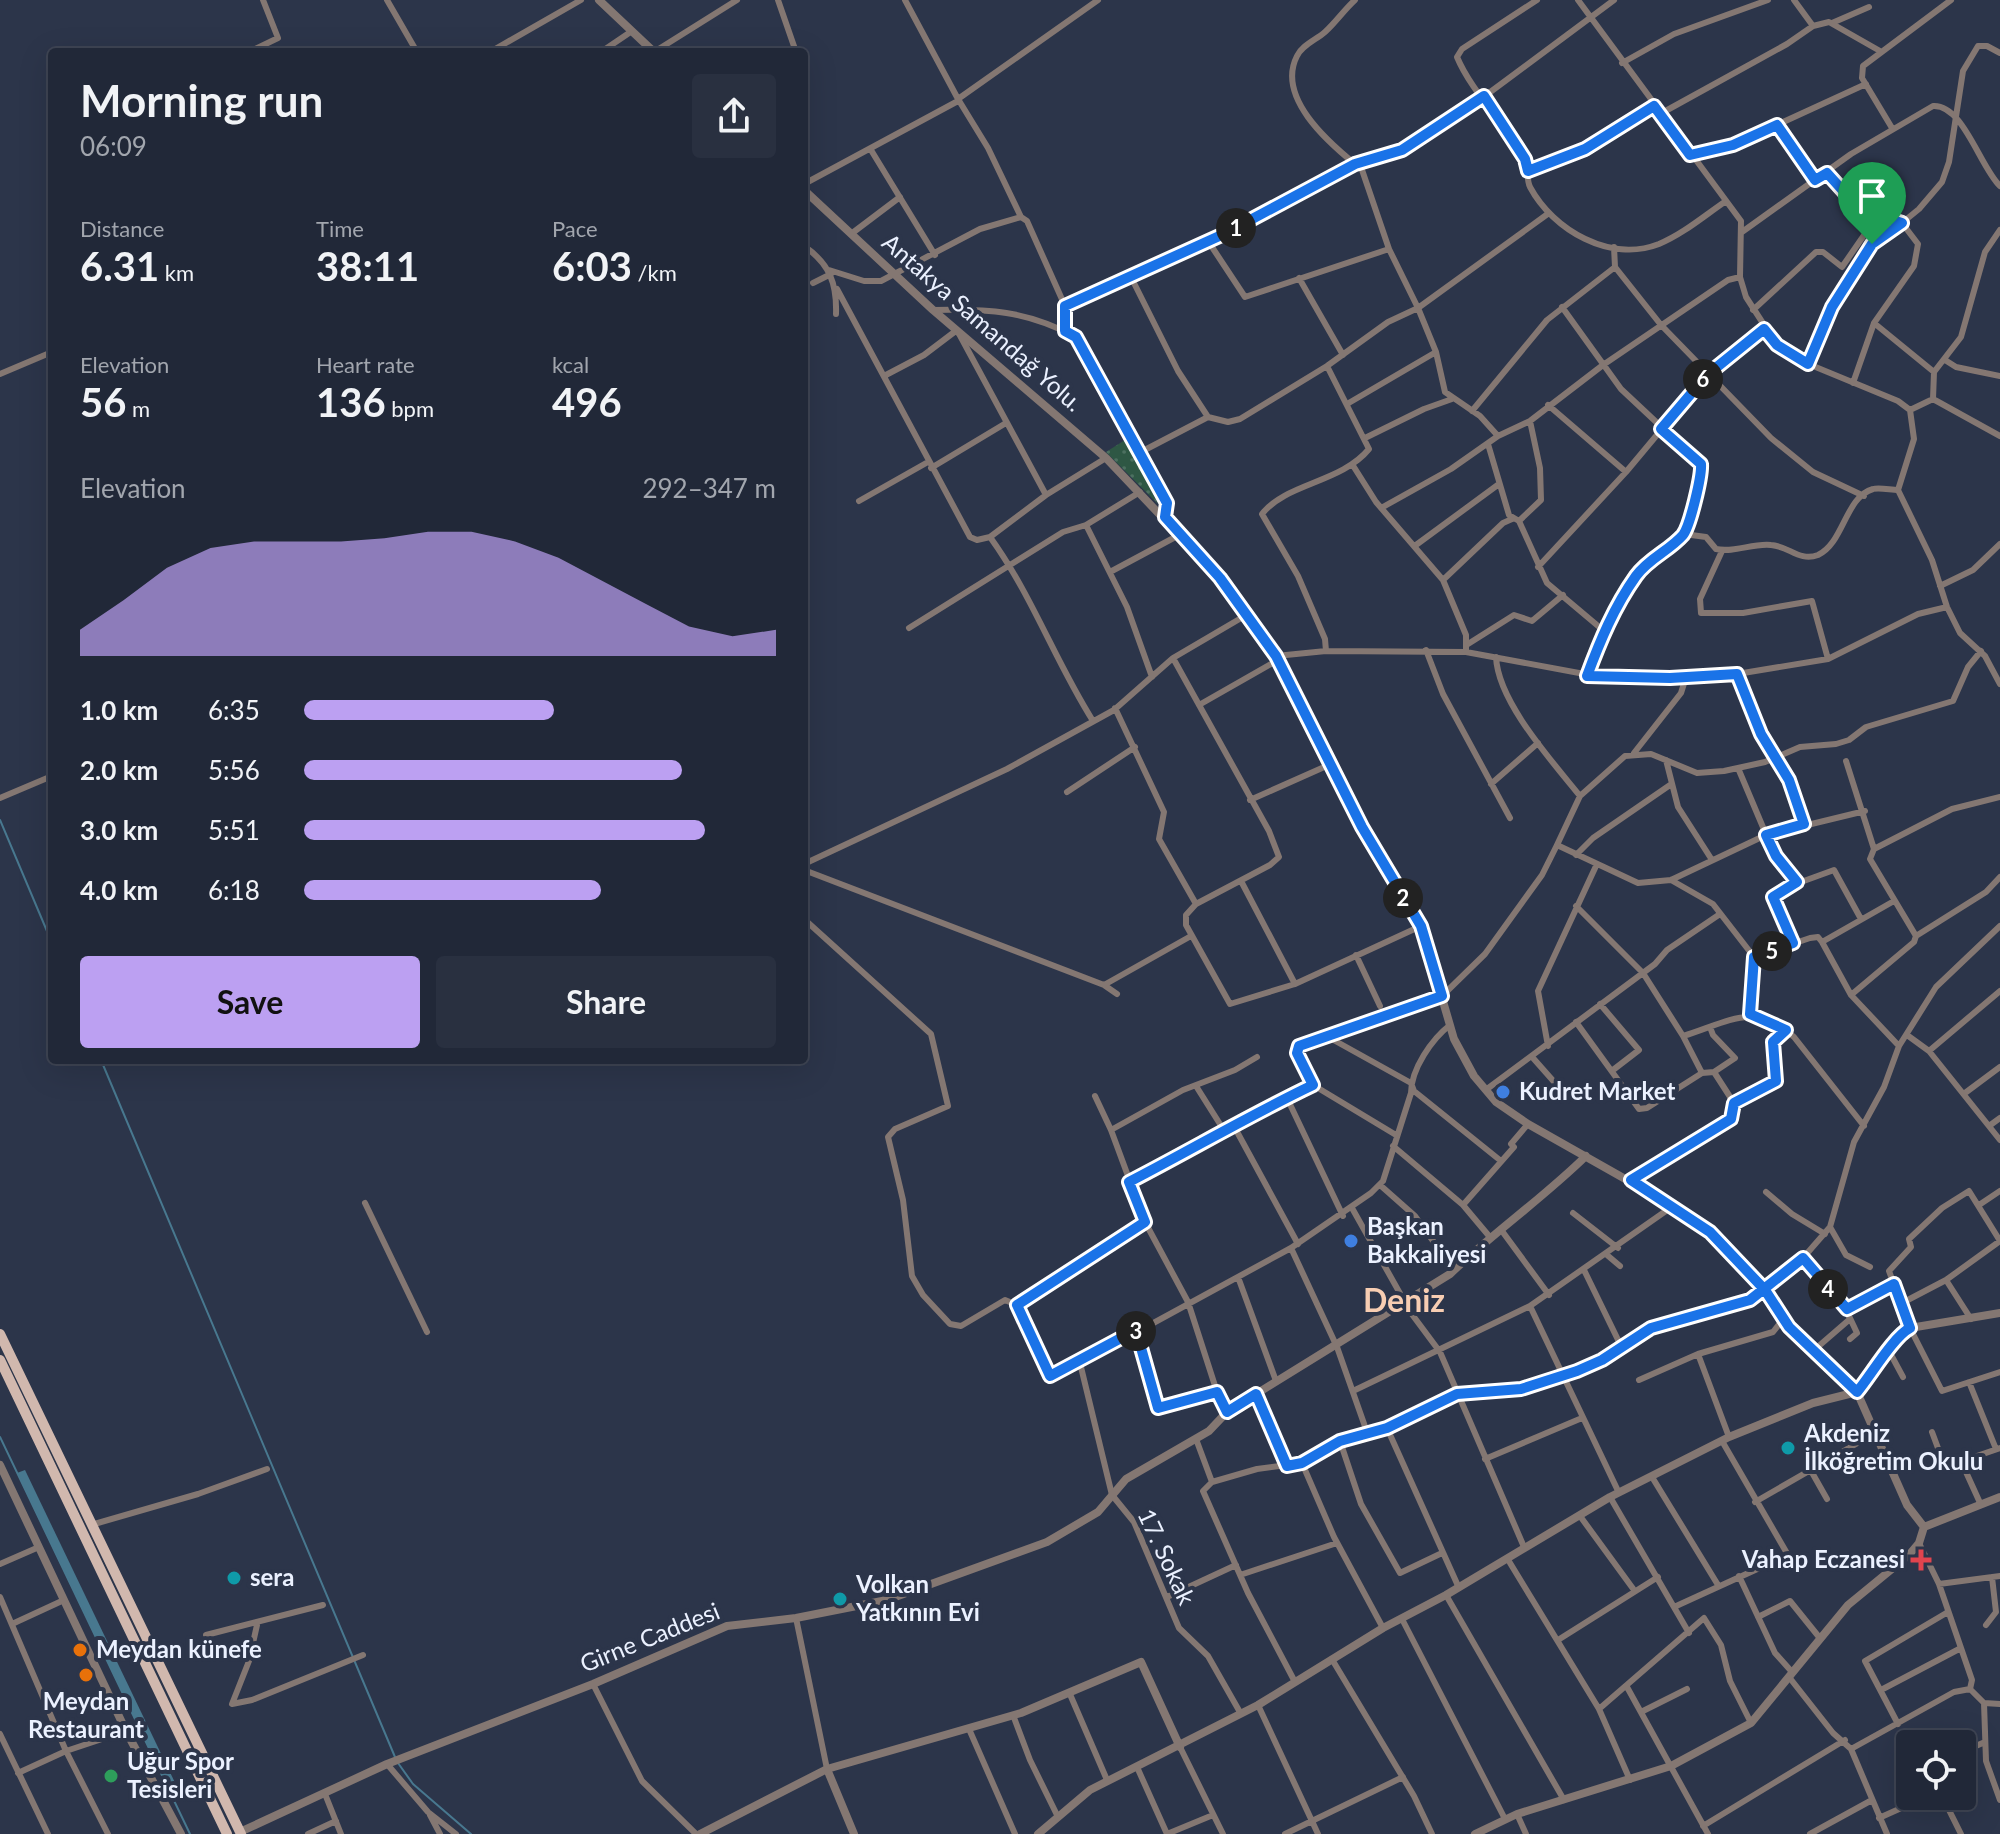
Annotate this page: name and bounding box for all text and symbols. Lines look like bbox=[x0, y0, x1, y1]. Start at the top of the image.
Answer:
text: Morning run bbox=[80, 74, 323, 126]
button: share bbox=[692, 74, 776, 158]
text: 06:09 bbox=[80, 130, 147, 162]
pin bbox=[1838, 162, 1906, 244]
icon: arrive bbox=[1850, 174, 1894, 218]
pin: 1 bbox=[1216, 208, 1256, 248]
text: 1 bbox=[1230, 214, 1242, 241]
text: Distance bbox=[80, 215, 164, 242]
text: Time bbox=[316, 215, 364, 242]
text: Pace bbox=[552, 215, 598, 242]
street label: Antakya Samandağ Yolu. bbox=[877, 227, 1089, 417]
text: 6.31 bbox=[80, 242, 159, 290]
text: 38:11 bbox=[316, 242, 419, 290]
text: 6:03 bbox=[552, 242, 632, 290]
text: km bbox=[159, 259, 194, 286]
text: /km bbox=[632, 259, 677, 286]
text: Elevation bbox=[80, 351, 169, 378]
text: Heart rate bbox=[316, 351, 415, 378]
text: kcal bbox=[552, 351, 589, 378]
pin: 6 bbox=[1683, 359, 1723, 399]
text: 6 bbox=[1697, 365, 1709, 392]
text: 56 bbox=[80, 378, 126, 426]
text: 136 bbox=[316, 378, 386, 426]
text: 496 bbox=[552, 378, 622, 426]
text: m bbox=[126, 395, 150, 422]
text: bpm bbox=[386, 395, 434, 422]
text: Elevation bbox=[80, 472, 186, 504]
text: 292–347 m bbox=[642, 472, 776, 504]
text: 1.0 km bbox=[80, 694, 158, 726]
text: 6:35 bbox=[208, 694, 260, 726]
text: 2.0 km bbox=[80, 754, 158, 786]
text: 5:56 bbox=[208, 754, 260, 786]
text: 3.0 km bbox=[80, 814, 158, 846]
text: 5:51 bbox=[208, 814, 260, 846]
text: 4.0 km bbox=[80, 874, 158, 906]
text: 6:18 bbox=[208, 874, 260, 906]
pin: 2 bbox=[1383, 878, 1423, 918]
text: 2 bbox=[1397, 884, 1409, 911]
pin: 5 bbox=[1752, 931, 1792, 971]
text: 5 bbox=[1766, 937, 1778, 964]
button: Save bbox=[80, 956, 420, 1048]
button: Share bbox=[436, 956, 776, 1048]
place label: Kudret Market bbox=[1519, 1076, 1675, 1105]
marker: Kudret Market bbox=[1494, 1083, 1512, 1101]
place label: Başkan Bakkaliyesi bbox=[1367, 1211, 1486, 1268]
marker: Başkan Bakkaliyesi bbox=[1342, 1232, 1360, 1250]
pin: 4 bbox=[1808, 1269, 1848, 1309]
text: 4 bbox=[1822, 1275, 1834, 1302]
district label: Deniz bbox=[1363, 1280, 1445, 1319]
pin: 3 bbox=[1116, 1311, 1156, 1351]
text: 3 bbox=[1130, 1317, 1142, 1344]
place label: Akdeniz İlköğretim Okulu bbox=[1803, 1418, 1983, 1475]
marker: Akdeniz İlköğretim Okulu bbox=[1779, 1439, 1797, 1457]
street label: 17. Sokak bbox=[1133, 1504, 1203, 1610]
place label: Vahap Eczanesi bbox=[1741, 1544, 1905, 1573]
marker: Vahap Eczanesi bbox=[1912, 1551, 1930, 1569]
place label: sera bbox=[250, 1562, 294, 1591]
marker: sera bbox=[225, 1569, 243, 1587]
place label: Volkan Yatkının Evi bbox=[855, 1569, 980, 1626]
marker: Volkan Yatkının Evi bbox=[831, 1590, 849, 1608]
street label: Girne Caddesi bbox=[575, 1595, 723, 1678]
place label: Meydan künefe bbox=[96, 1634, 262, 1663]
marker: Meydan künefe bbox=[71, 1641, 89, 1659]
marker: Meydan Restaurant bbox=[77, 1666, 95, 1684]
place label: Meydan Restaurant bbox=[28, 1686, 144, 1743]
map controls bbox=[1896, 1730, 1976, 1810]
button: locate bbox=[1896, 1730, 1976, 1810]
place label: Uğur Spor Tesisleri bbox=[127, 1746, 234, 1803]
marker: Uğur Spor Tesisleri bbox=[102, 1767, 120, 1785]

